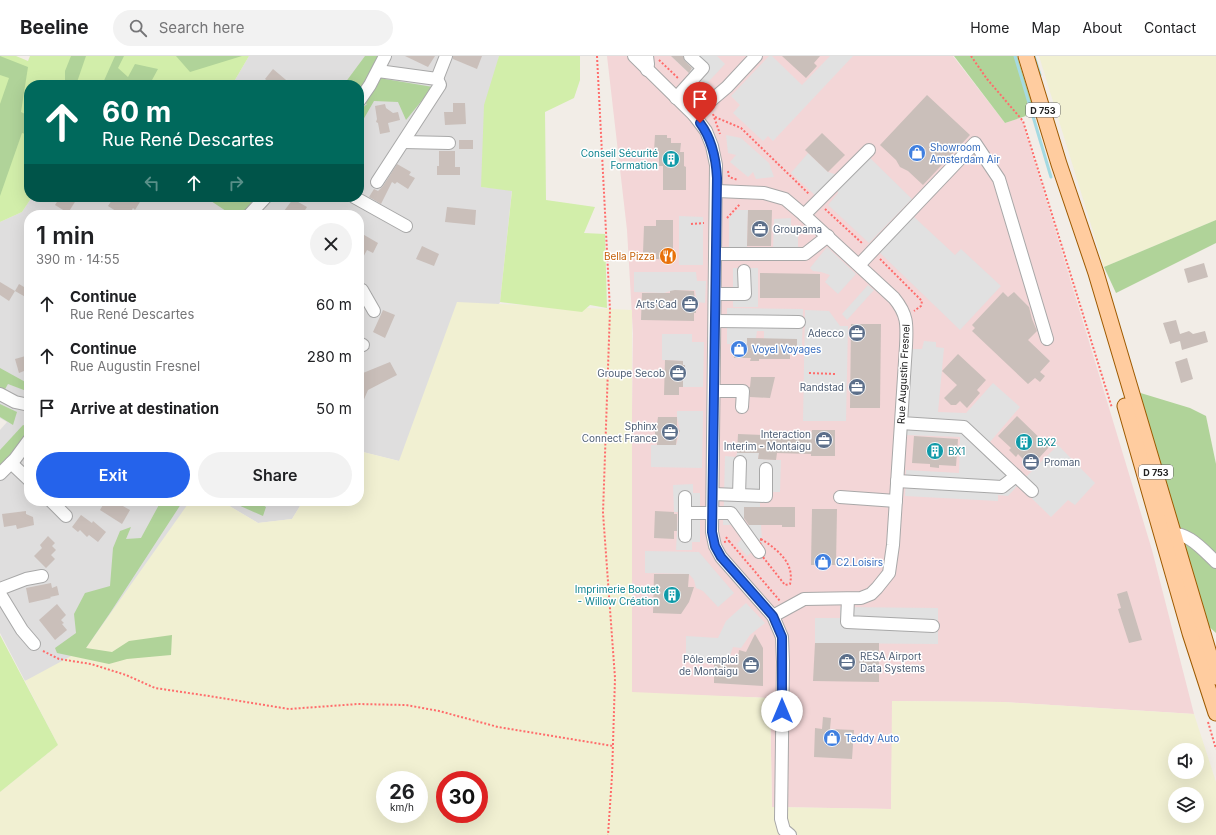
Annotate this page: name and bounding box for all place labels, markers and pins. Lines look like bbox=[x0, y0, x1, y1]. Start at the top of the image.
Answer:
pin bbox=[683, 82, 717, 123]
place label: Showroom Amsterdam Air bbox=[930, 141, 1000, 165]
shop icon: Showroom Amsterdam Air bbox=[907, 143, 927, 163]
place label: Conseil Sécurité Formation bbox=[581, 147, 658, 171]
building icon: Conseil Sécurité Formation bbox=[661, 149, 681, 169]
office icon: Groupama bbox=[750, 219, 770, 239]
place label: Groupama bbox=[773, 223, 822, 235]
restaurant icon: Bella Pizza bbox=[658, 246, 678, 266]
place label: Bella Pizza bbox=[604, 250, 655, 262]
office icon: Arts'Cad bbox=[680, 294, 700, 314]
place label: Arts'Cad bbox=[636, 298, 677, 310]
office icon: Adecco bbox=[847, 323, 867, 343]
place label: Adecco bbox=[808, 327, 844, 339]
shop icon: Voyel Voyages bbox=[729, 339, 749, 359]
place label: Voyel Voyages bbox=[752, 343, 821, 355]
office icon: Groupe Secob bbox=[668, 363, 688, 383]
place label: Groupe Secob bbox=[597, 367, 665, 379]
office icon: Randstad bbox=[847, 377, 867, 397]
place label: Randstad bbox=[800, 381, 844, 393]
place label: Sphinx Connect France bbox=[582, 420, 658, 444]
office icon: Sphinx Connect France bbox=[660, 422, 680, 442]
place label: Interaction Interim - Montaigu bbox=[724, 428, 811, 452]
office icon: Interaction Interim - Montaigu bbox=[814, 430, 834, 450]
building icon: BX2 bbox=[1014, 432, 1034, 452]
place label: BX2 bbox=[1037, 436, 1056, 448]
building icon: BX1 bbox=[925, 441, 945, 461]
place label: BX1 bbox=[948, 445, 965, 457]
office icon: Proman bbox=[1021, 452, 1041, 472]
place label: Proman bbox=[1044, 456, 1080, 468]
shop icon: C2.Loisirs bbox=[813, 552, 833, 572]
place label: C2.Loisirs bbox=[836, 556, 883, 568]
place label: Imprimerie Boutet - Willow Création bbox=[575, 583, 660, 607]
building icon: Imprimerie Boutet - Willow Création bbox=[662, 585, 682, 605]
place label: RESA Airport Data Systems bbox=[860, 650, 925, 674]
office icon: RESA Airport Data Systems bbox=[837, 652, 857, 672]
place label: Pôle emploi de Montaigu bbox=[679, 653, 738, 677]
office icon: Pôle emploi de Montaigu bbox=[741, 655, 761, 675]
shop icon: Teddy Auto bbox=[822, 728, 842, 748]
place label: Teddy Auto bbox=[845, 732, 899, 744]

